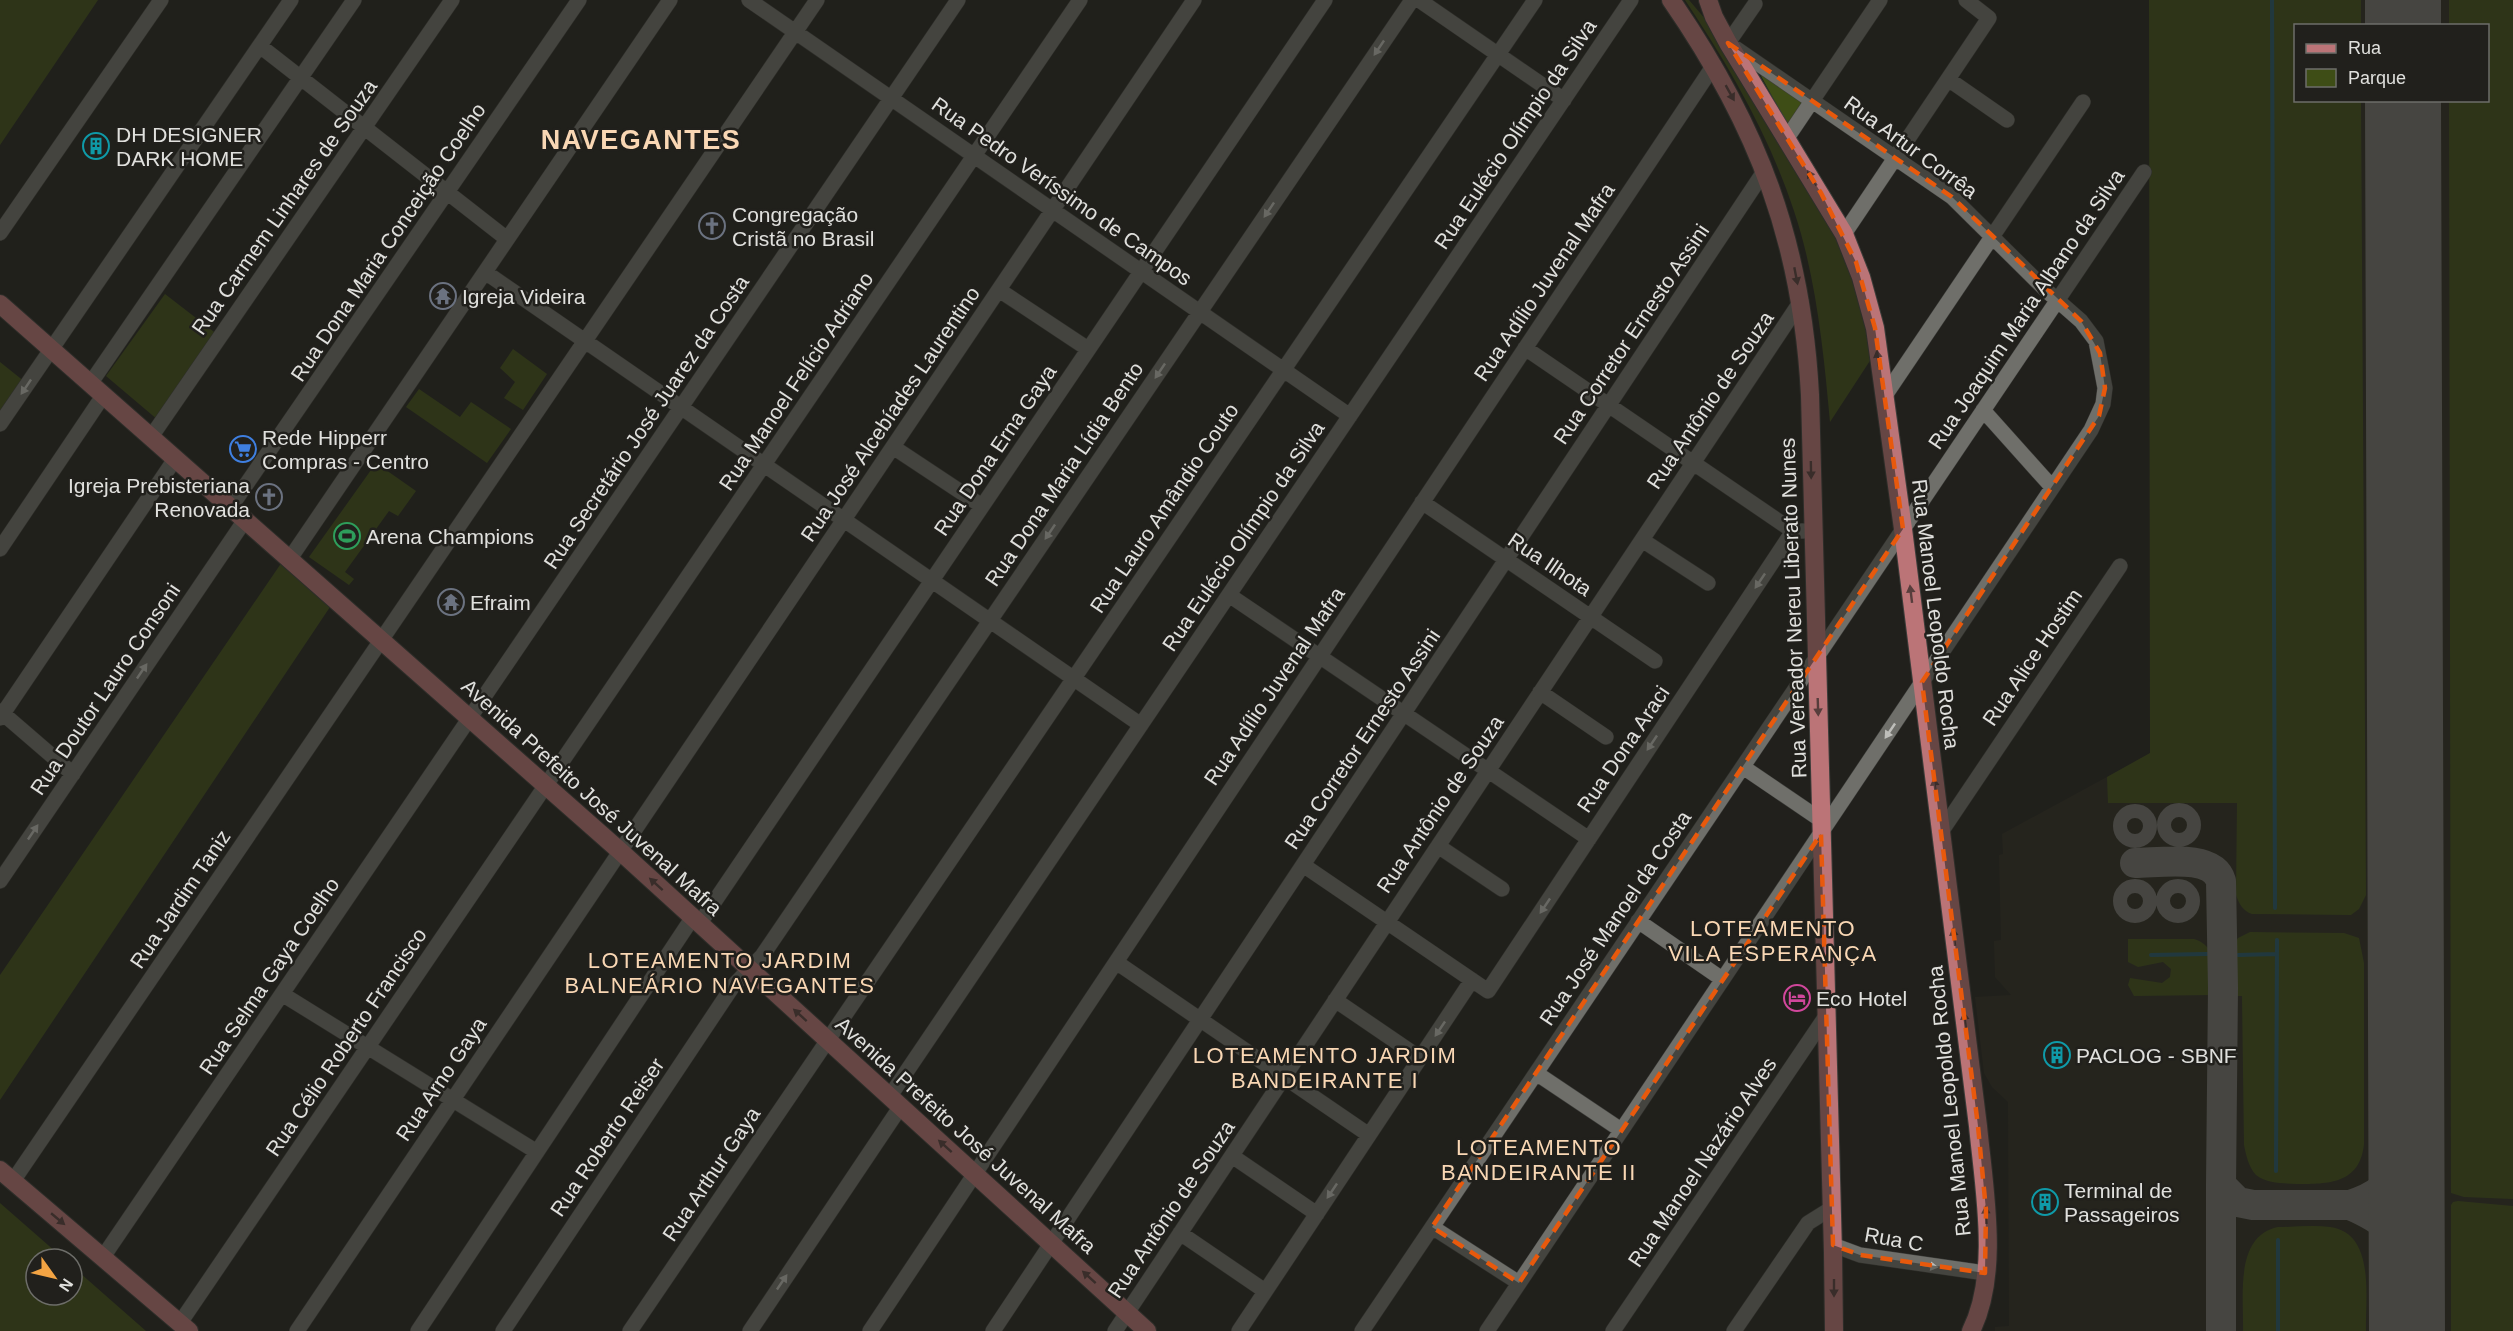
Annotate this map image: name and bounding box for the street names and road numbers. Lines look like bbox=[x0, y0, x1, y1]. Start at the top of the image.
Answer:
street label: Rua Eulécio Olímpio da Silva bbox=[1429, 15, 1601, 253]
street label: Rua Carmem Linhares de Souza bbox=[187, 75, 381, 339]
street label: Rua Artur Corrêa bbox=[1840, 91, 1982, 203]
street label: Rua Pedro Veríssimo de Campos bbox=[928, 92, 1196, 290]
street label: Rua Dona Maria Conceição Coelho bbox=[286, 99, 490, 385]
street label: Rua Joaquim Maria Albano da Silva bbox=[1923, 164, 2129, 453]
street label: Rua Adílio Juvenal Mafra bbox=[1469, 179, 1619, 385]
street label: Rua Corretor Ernesto Assini bbox=[1549, 220, 1713, 448]
street label: Rua Manoel Felício Adriano bbox=[714, 268, 878, 494]
street label: Rua Secretário José Juarez da Costa bbox=[539, 271, 753, 573]
street label: Rua José Alcebíades Laurentino bbox=[796, 282, 984, 546]
street label: Rua Antônio de Souza bbox=[1642, 307, 1778, 493]
street label: Rua Dona Maria Lídia Bento bbox=[980, 358, 1148, 590]
street label: Rua Dona Erna Gaya bbox=[929, 360, 1061, 540]
street label: Rua Lauro Amândio Couto bbox=[1085, 399, 1243, 617]
street label: Rua Eulécio Olímpio da Silva bbox=[1157, 417, 1329, 655]
street label: Rua Vereador Nereu Liberato Nunes bbox=[1776, 437, 1810, 779]
street label: Rua Manoel Leopoldo Rocha bbox=[1908, 478, 1964, 751]
street label: Rua Ilhota bbox=[1504, 528, 1596, 600]
street label: Rua Doutor Lauro Consoni bbox=[26, 579, 184, 799]
street label: Rua Adílio Juvenal Mafra bbox=[1199, 583, 1349, 789]
street label: Rua Alice Hostim bbox=[1978, 584, 2086, 730]
street label: Rua Corretor Ernesto Assini bbox=[1280, 625, 1444, 853]
street label: Avenida Prefeito José Juvenal Mafra bbox=[457, 674, 727, 920]
street label: Rua Dona Araci bbox=[1572, 682, 1674, 816]
street label: Rua Antônio de Souza bbox=[1372, 711, 1508, 897]
street label: Rua José Manoel da Costa bbox=[1535, 806, 1696, 1029]
street label: Rua Jardim Taniz bbox=[125, 825, 235, 973]
street label: Rua Selma Gaya Coelho bbox=[195, 873, 343, 1079]
street label: Rua Célio Roberto Francisco bbox=[261, 924, 431, 1160]
street label: Rua Manoel Leopoldo Rocha bbox=[1923, 964, 1975, 1237]
street label: Avenida Prefeito José Juvenal Mafra bbox=[831, 1012, 1101, 1258]
street label: Rua Arno Gaya bbox=[391, 1013, 491, 1145]
street label: Rua Manoel Nazário Alves bbox=[1623, 1053, 1781, 1271]
street label: Rua Roberto Reiser bbox=[546, 1054, 668, 1220]
street label: Rua Arthur Gaya bbox=[658, 1102, 764, 1245]
street label: Rua Antônio de Souza bbox=[1103, 1116, 1239, 1302]
street label: Rua C bbox=[1863, 1223, 1925, 1255]

